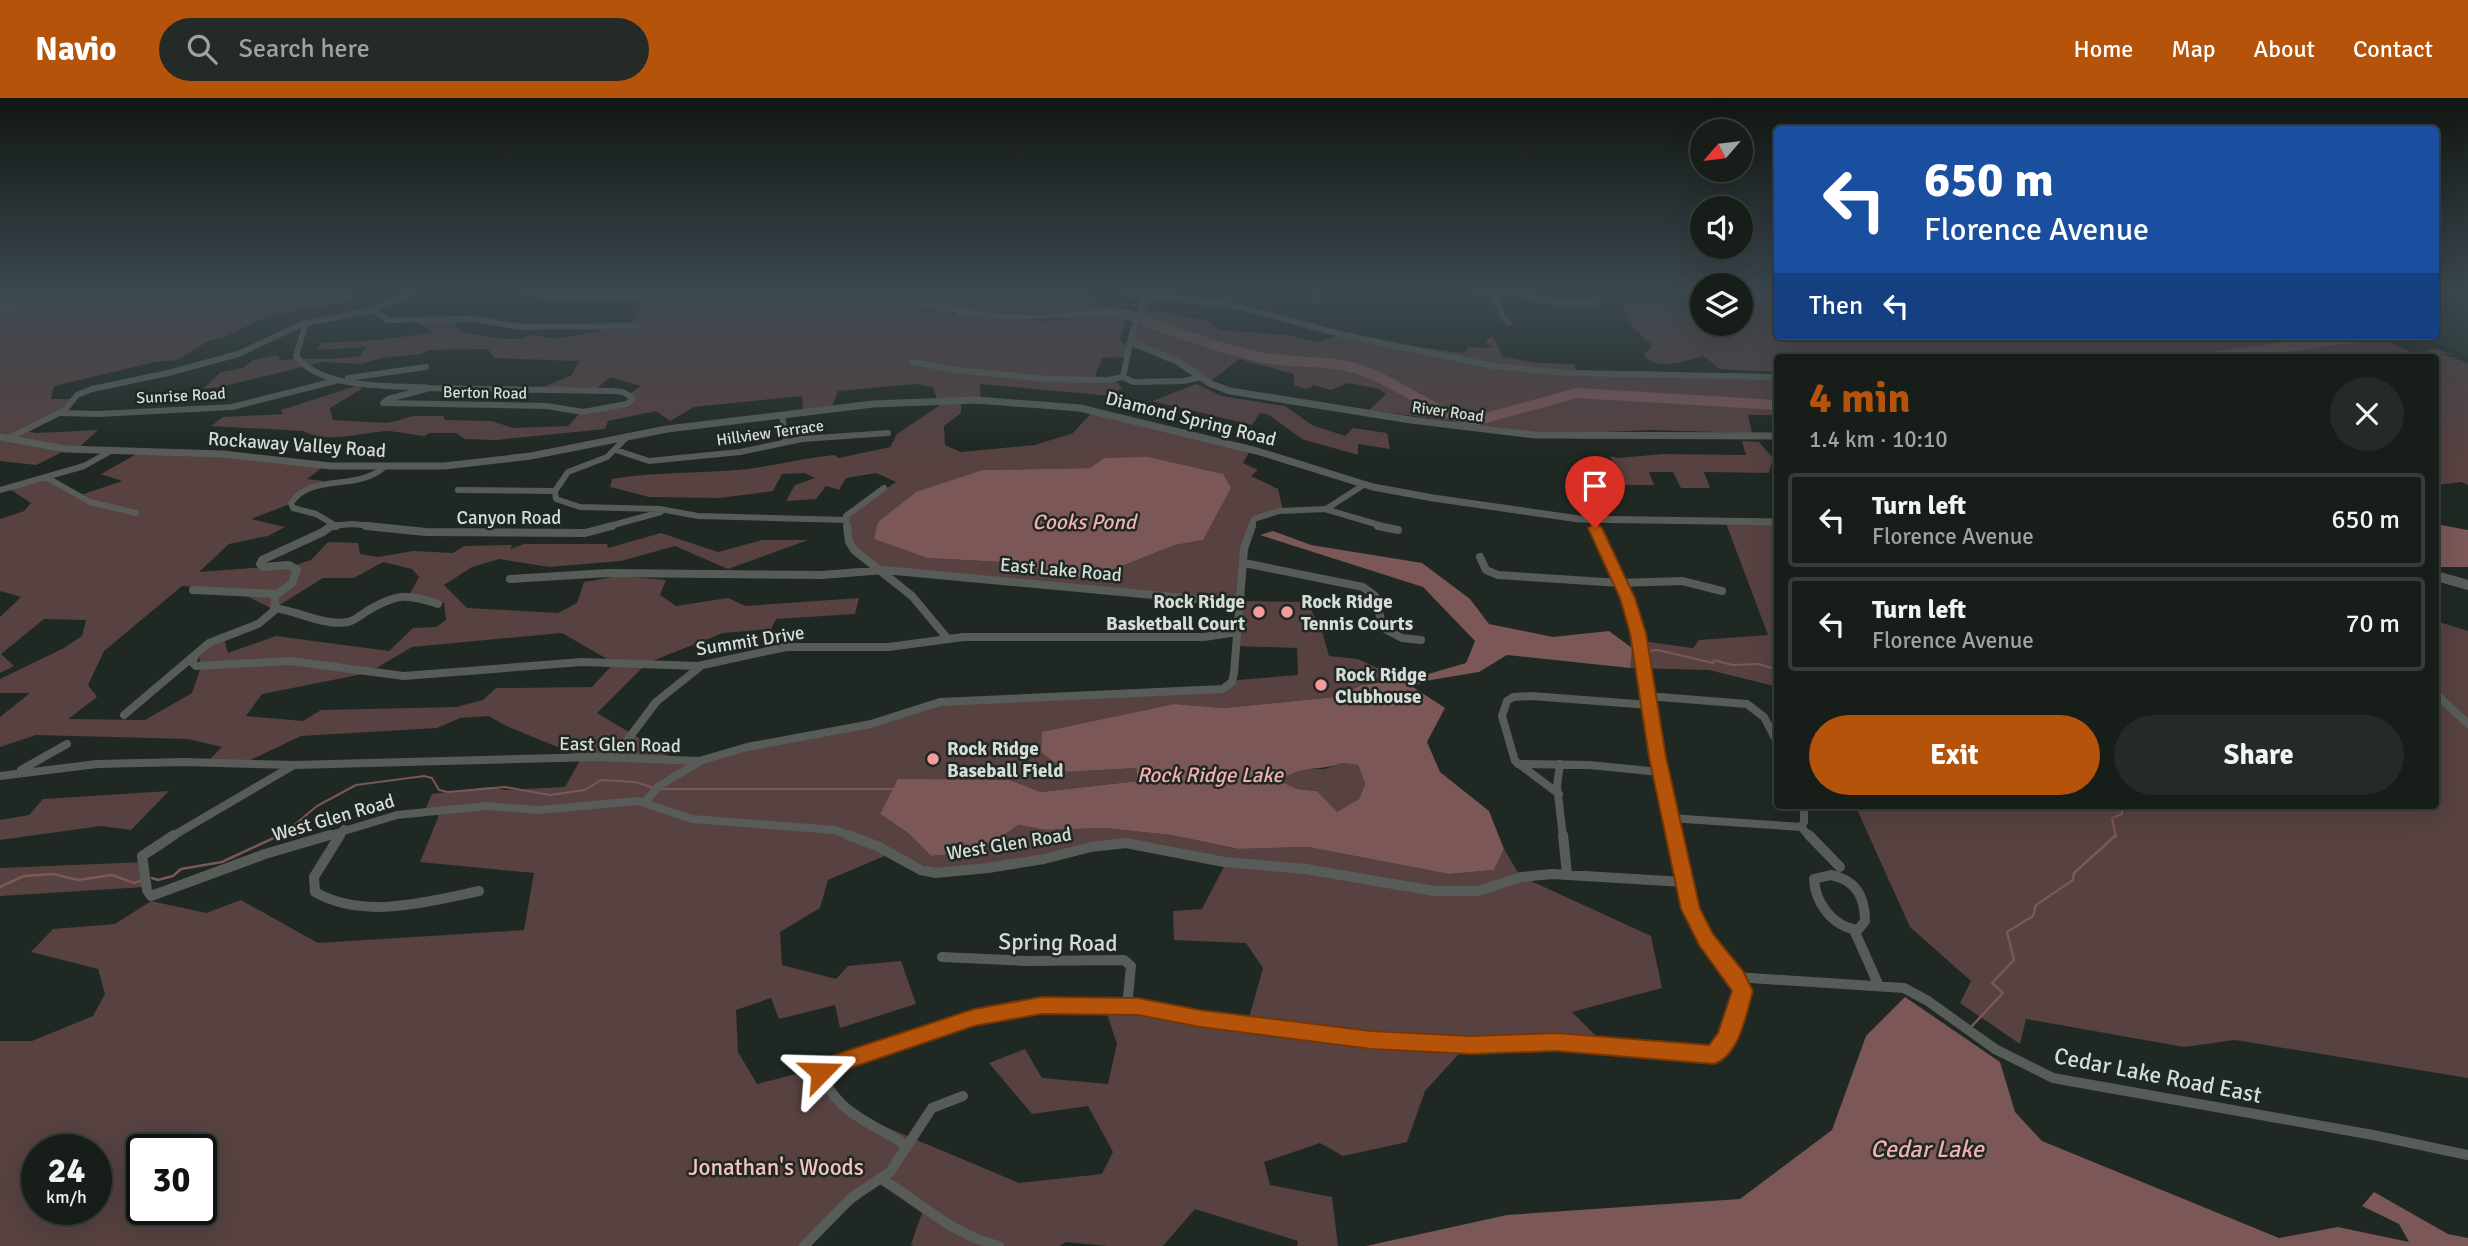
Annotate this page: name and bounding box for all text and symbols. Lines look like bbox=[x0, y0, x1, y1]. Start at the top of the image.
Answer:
search box bbox=[159, 18, 649, 81]
text: Navio bbox=[35, 29, 117, 70]
icon: search bbox=[183, 30, 221, 68]
text: Search here bbox=[239, 33, 370, 65]
text: Home bbox=[2073, 34, 2133, 64]
text: Map bbox=[2171, 34, 2216, 64]
text: About bbox=[2254, 34, 2315, 64]
text: Contact bbox=[2353, 34, 2433, 64]
north arrow bbox=[1690, 119, 1754, 182]
map controls bbox=[1690, 119, 1753, 336]
text: 650 m bbox=[1924, 150, 2054, 210]
icon: left bbox=[1809, 154, 1900, 245]
button: sound bbox=[1690, 196, 1753, 259]
text: Florence Avenue bbox=[1924, 210, 2149, 249]
button: layers bbox=[1690, 273, 1753, 336]
icon: left bbox=[1877, 287, 1915, 325]
text: Then bbox=[1809, 290, 1863, 322]
text: 4 min bbox=[1809, 373, 1910, 424]
button: close bbox=[2330, 377, 2404, 451]
street label: Berton Road bbox=[443, 382, 527, 404]
street label: Sunrise Road bbox=[136, 384, 226, 408]
street label: Diamond Spring Road bbox=[1103, 386, 1279, 452]
street label: River Road bbox=[1411, 397, 1485, 427]
street label: Hillview Terrace bbox=[715, 416, 825, 450]
text: 1.4 km · 10:10 bbox=[1809, 425, 1948, 454]
street label: Rockaway Valley Road bbox=[207, 427, 387, 463]
pin bbox=[1565, 456, 1625, 528]
icon: arrive bbox=[1576, 467, 1614, 505]
text: Turn left bbox=[1872, 490, 1966, 522]
icon: left bbox=[1813, 501, 1851, 539]
text: 650 m bbox=[2331, 504, 2400, 536]
street label: Canyon Road bbox=[457, 506, 561, 530]
water label: Cooks Pond bbox=[1032, 509, 1139, 535]
text: Florence Avenue bbox=[1872, 522, 2034, 551]
street label: East Lake Road bbox=[999, 553, 1123, 587]
place label: Rock Ridge Basketball Court bbox=[1106, 590, 1245, 636]
place label: Rock Ridge Tennis Courts bbox=[1301, 590, 1413, 636]
text: Turn left bbox=[1872, 594, 1966, 626]
marker: Rock Ridge Basketball Court bbox=[1251, 604, 1267, 620]
marker: Rock Ridge Tennis Courts bbox=[1279, 604, 1295, 620]
icon: left bbox=[1813, 605, 1851, 643]
text: 70 m bbox=[2345, 608, 2400, 640]
street label: Summit Drive bbox=[694, 621, 806, 661]
text: Florence Avenue bbox=[1872, 626, 2034, 655]
place label: Rock Ridge Clubhouse bbox=[1335, 663, 1427, 709]
marker: Rock Ridge Clubhouse bbox=[1313, 677, 1329, 693]
button: Exit bbox=[1809, 715, 2100, 795]
button: Share bbox=[2114, 715, 2404, 795]
street label: East Glen Road bbox=[559, 732, 681, 758]
place label: Rock Ridge Baseball Field bbox=[947, 737, 1063, 783]
marker: Rock Ridge Baseball Field bbox=[925, 751, 941, 767]
water label: Rock Ridge Lake bbox=[1137, 762, 1284, 788]
street label: West Glen Road bbox=[269, 789, 397, 847]
street label: West Glen Road bbox=[945, 822, 1073, 866]
street label: Spring Road bbox=[998, 927, 1118, 958]
position arrow bbox=[784, 1035, 858, 1109]
street label: Cedar Lake Road East bbox=[2052, 1041, 2264, 1110]
speed limit sign: 30 bbox=[126, 1134, 217, 1225]
water label: Cedar Lake bbox=[1870, 1134, 1985, 1164]
text: 24 bbox=[48, 1149, 85, 1192]
park label: Jonathan's Woods bbox=[688, 1153, 864, 1182]
text: km/h bbox=[46, 1186, 87, 1208]

